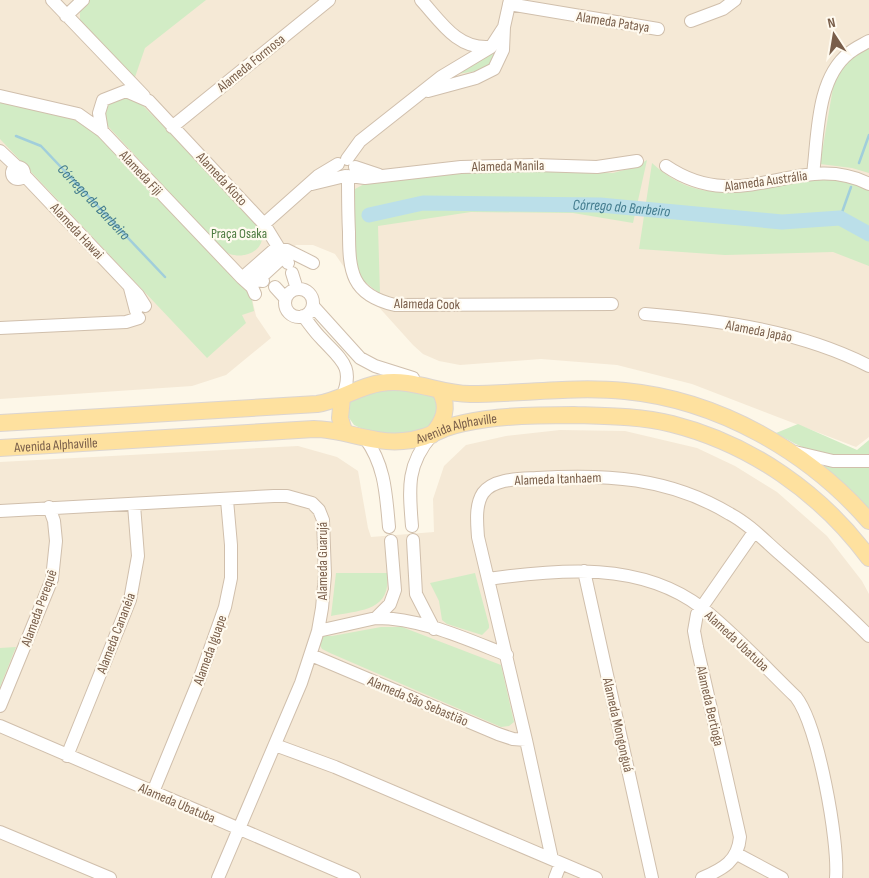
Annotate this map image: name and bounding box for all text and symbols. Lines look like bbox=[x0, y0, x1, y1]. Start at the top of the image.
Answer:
street label: Alameda Pataya bbox=[574, 8, 651, 36]
north arrow bbox=[809, 10, 859, 60]
text: N bbox=[826, 14, 837, 32]
street label: Alameda Formosa bbox=[213, 30, 288, 96]
street label: Alameda Fiji bbox=[115, 146, 166, 199]
street label: Alameda Kioto bbox=[192, 148, 251, 209]
street label: Alameda Manila bbox=[471, 157, 544, 175]
water label: Córrego do Barbeiro bbox=[53, 160, 135, 244]
street label: Alameda Austrália bbox=[722, 167, 809, 195]
water label: Córrego do Barbeiro bbox=[573, 195, 671, 221]
street label: Alameda Hawai bbox=[46, 199, 107, 263]
park label: Praça Osaka bbox=[211, 225, 267, 242]
street label: Alameda Cook bbox=[393, 295, 461, 313]
street label: Alameda Japão bbox=[723, 316, 794, 346]
street label: Avenida Alphaville bbox=[413, 409, 498, 447]
street label: Avenida Alphaville bbox=[13, 434, 98, 456]
street label: Alameda Itanhaem bbox=[513, 469, 602, 489]
street label: Alameda Guarujá bbox=[314, 522, 331, 601]
street label: Alameda Perequê bbox=[17, 567, 61, 650]
street label: Alameda Cananéia bbox=[92, 590, 139, 677]
street label: Alameda Ubatuba bbox=[701, 606, 773, 675]
street label: Alameda Iguape bbox=[189, 613, 231, 688]
street label: Alameda Bertioga bbox=[692, 663, 727, 748]
street label: Alameda São Sebastião bbox=[364, 672, 471, 730]
street label: Alameda Mongonguá bbox=[599, 675, 637, 774]
street label: Alameda Ubatuba bbox=[135, 779, 218, 827]

